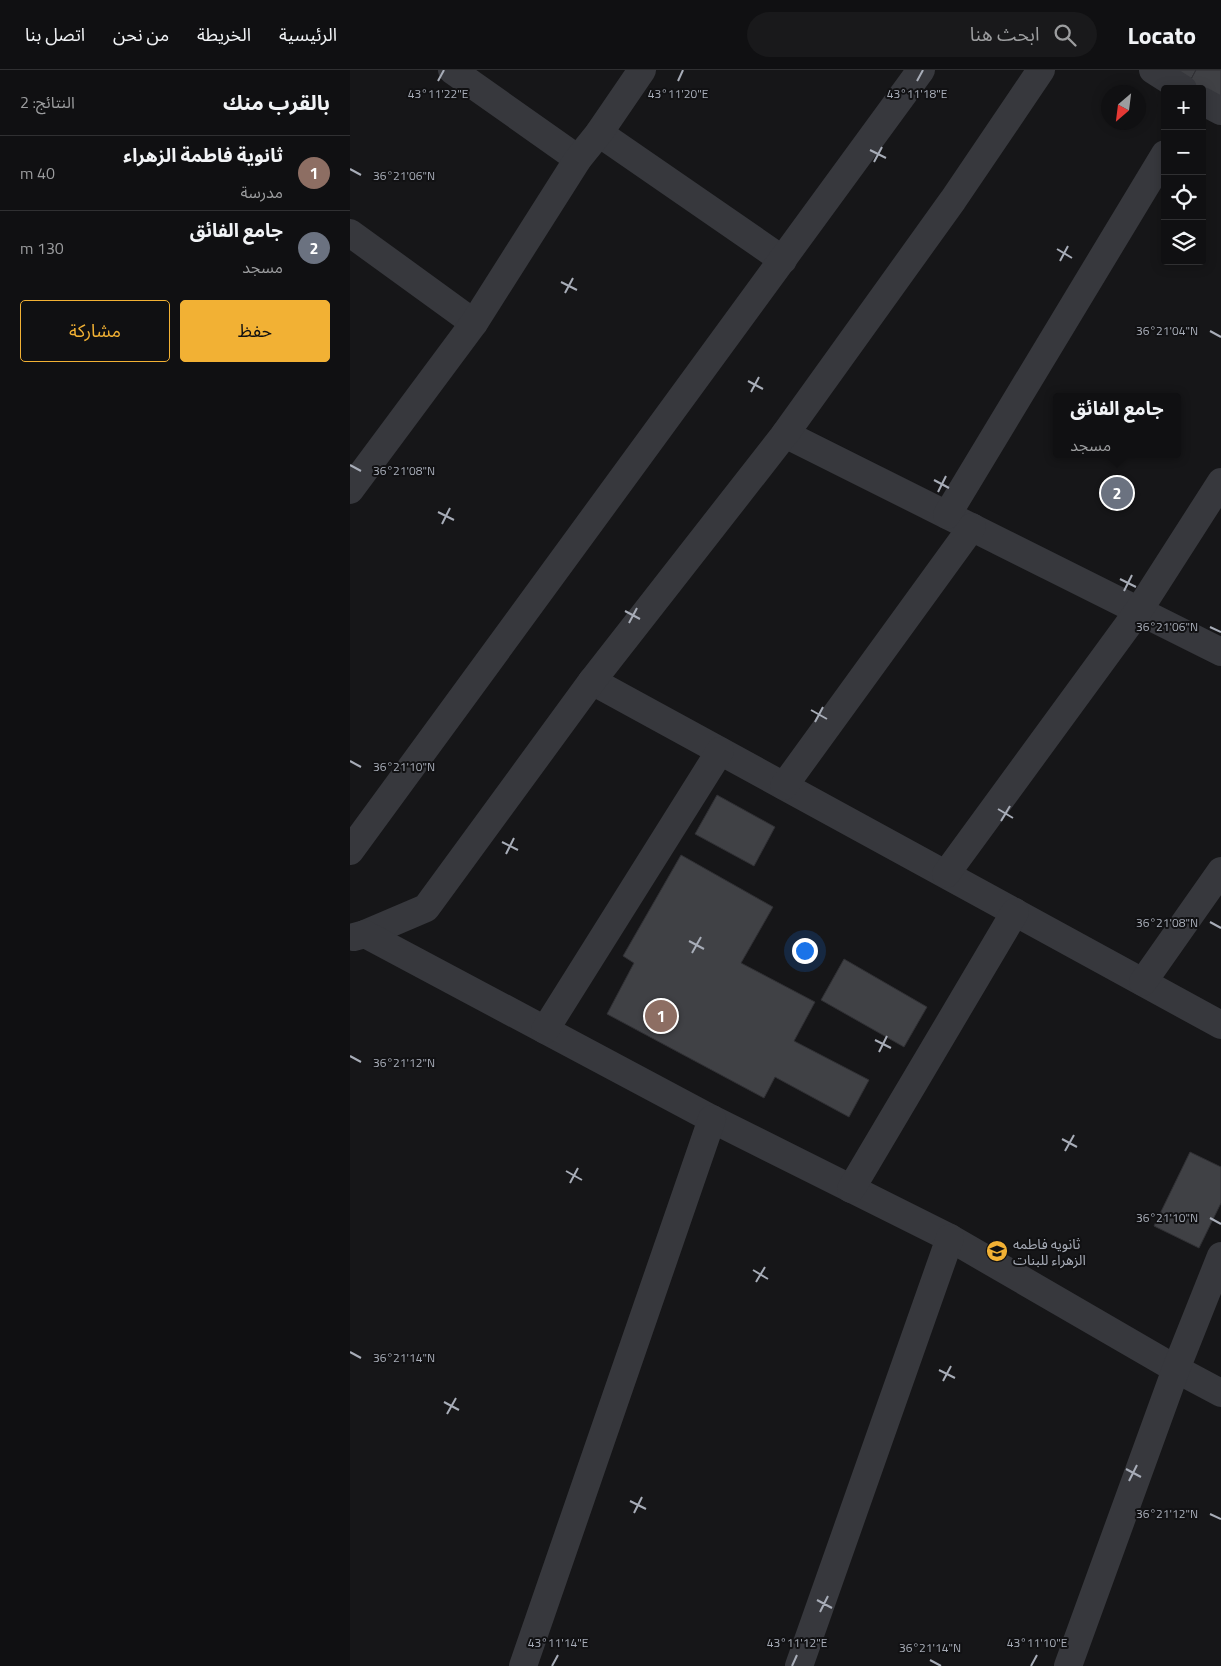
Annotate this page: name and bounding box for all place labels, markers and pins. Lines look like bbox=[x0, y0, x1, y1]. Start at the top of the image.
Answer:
pin: 2 bbox=[1101, 474, 1133, 512]
pin: 1 bbox=[645, 997, 677, 1035]
place label: ثانويه فاطمه الزهراء للبنات bbox=[1013, 1233, 1086, 1270]
school or university icon: ثانويه فاطمه الزهراء للبنات bbox=[985, 1239, 1009, 1263]

